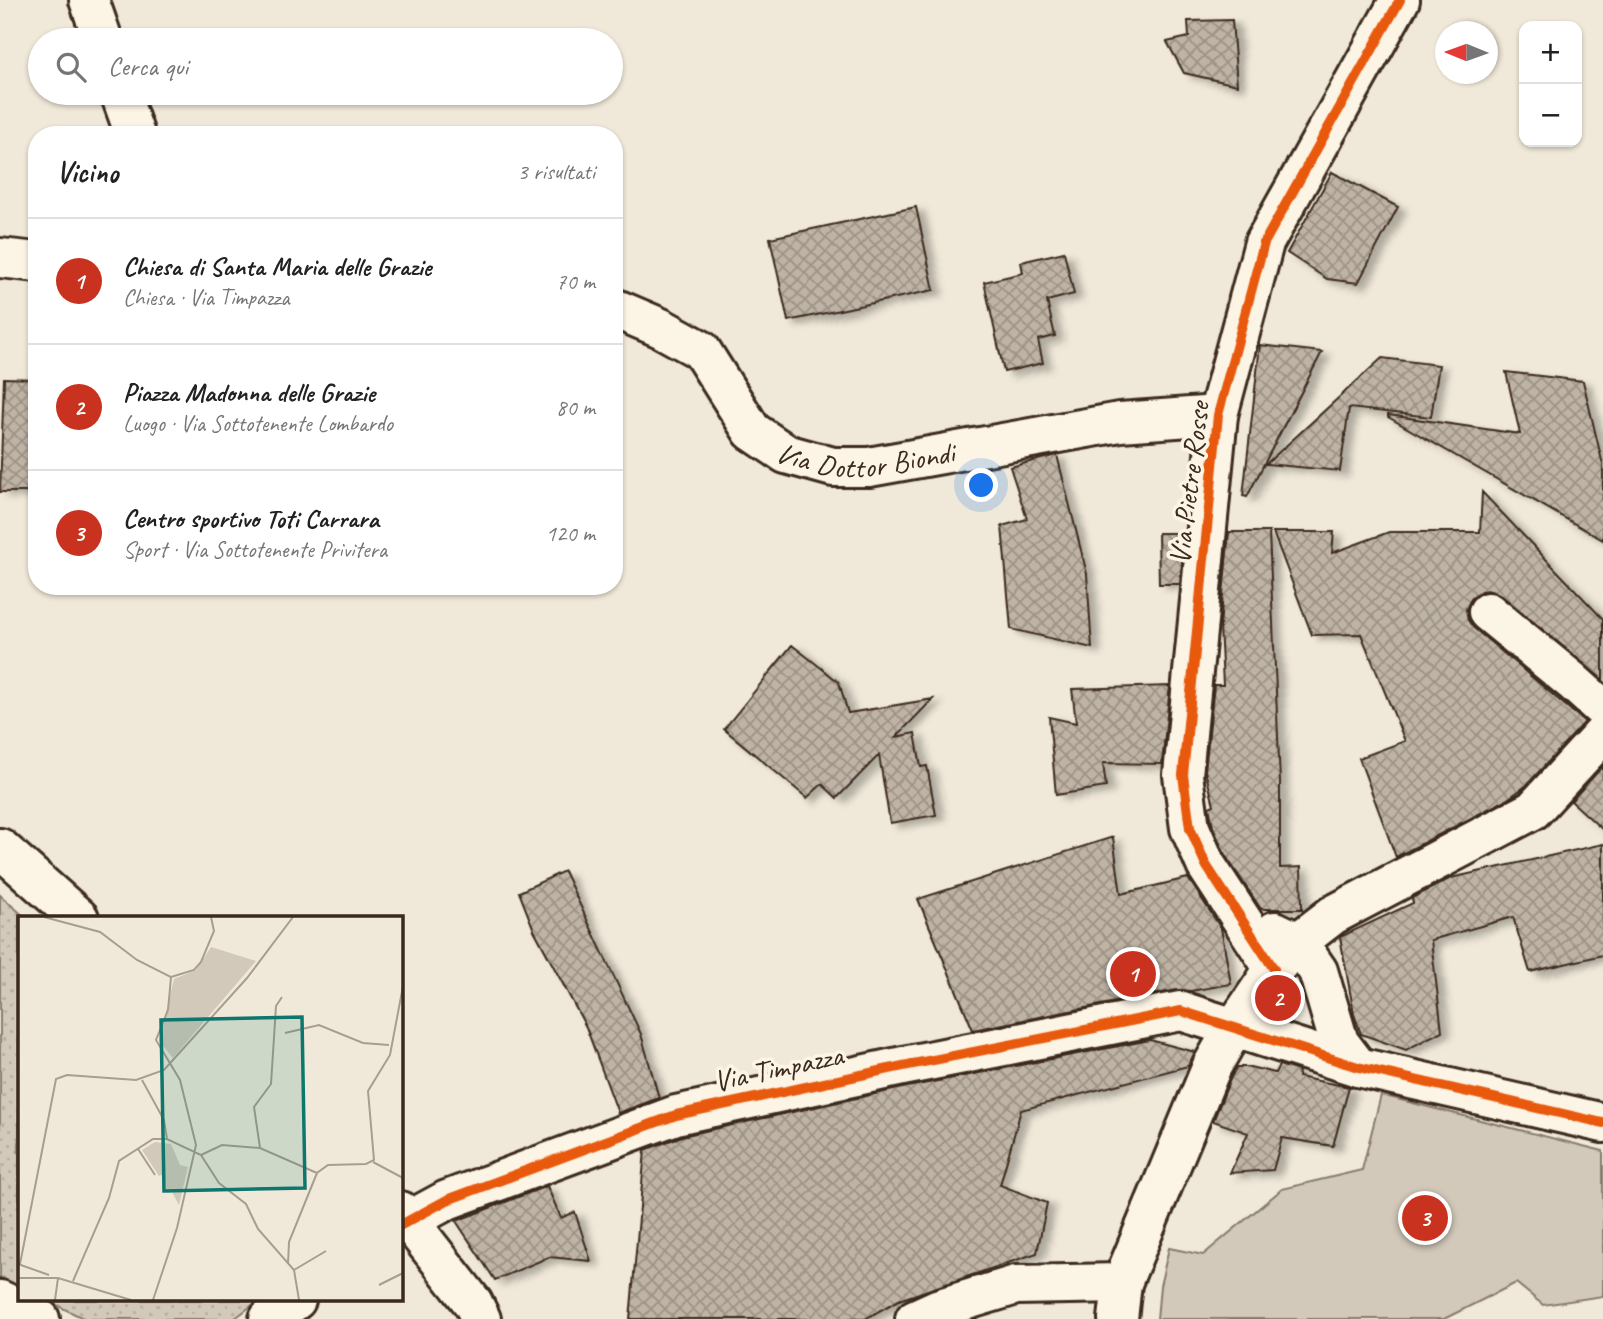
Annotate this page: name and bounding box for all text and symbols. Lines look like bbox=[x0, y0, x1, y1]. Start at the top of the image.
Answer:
north arrow bbox=[1435, 21, 1498, 84]
map controls bbox=[1519, 21, 1582, 147]
button: + bbox=[1519, 21, 1582, 84]
search box bbox=[28, 28, 623, 105]
icon: search bbox=[52, 48, 90, 86]
text: Cerca qui bbox=[108, 50, 188, 83]
button: − bbox=[1519, 84, 1582, 147]
text: Vicino bbox=[56, 153, 118, 191]
text: 3 risultati bbox=[517, 157, 595, 186]
text: Chiesa di Santa Maria delle Grazie bbox=[123, 250, 432, 283]
text: 1 bbox=[74, 267, 84, 296]
text: 70 m bbox=[556, 267, 595, 296]
text: Chiesa · Via Timpazza bbox=[123, 283, 290, 312]
text: Piazza Madonna delle Grazie bbox=[123, 376, 375, 409]
text: 2 bbox=[74, 393, 84, 422]
text: 80 m bbox=[556, 393, 595, 422]
street label: Via Pietre Rosse bbox=[1160, 397, 1218, 566]
text: Luogo · Via Sottotenente Lombardo bbox=[123, 409, 393, 438]
street label: Via Dottor Biondi bbox=[769, 432, 960, 487]
your location bbox=[964, 468, 998, 502]
text: Centro sportivo Toti Carrara bbox=[123, 502, 379, 535]
text: 3 bbox=[74, 519, 84, 548]
text: 120 m bbox=[546, 519, 595, 548]
text: Sport · Via Sottotenente Privitera bbox=[123, 535, 387, 564]
inset map bbox=[18, 916, 402, 1302]
pin: 1 bbox=[1110, 948, 1156, 1000]
pin: 2 bbox=[1255, 972, 1301, 1024]
street label: Via Timpazza bbox=[710, 1035, 848, 1100]
pin: 3 bbox=[1402, 1192, 1448, 1244]

